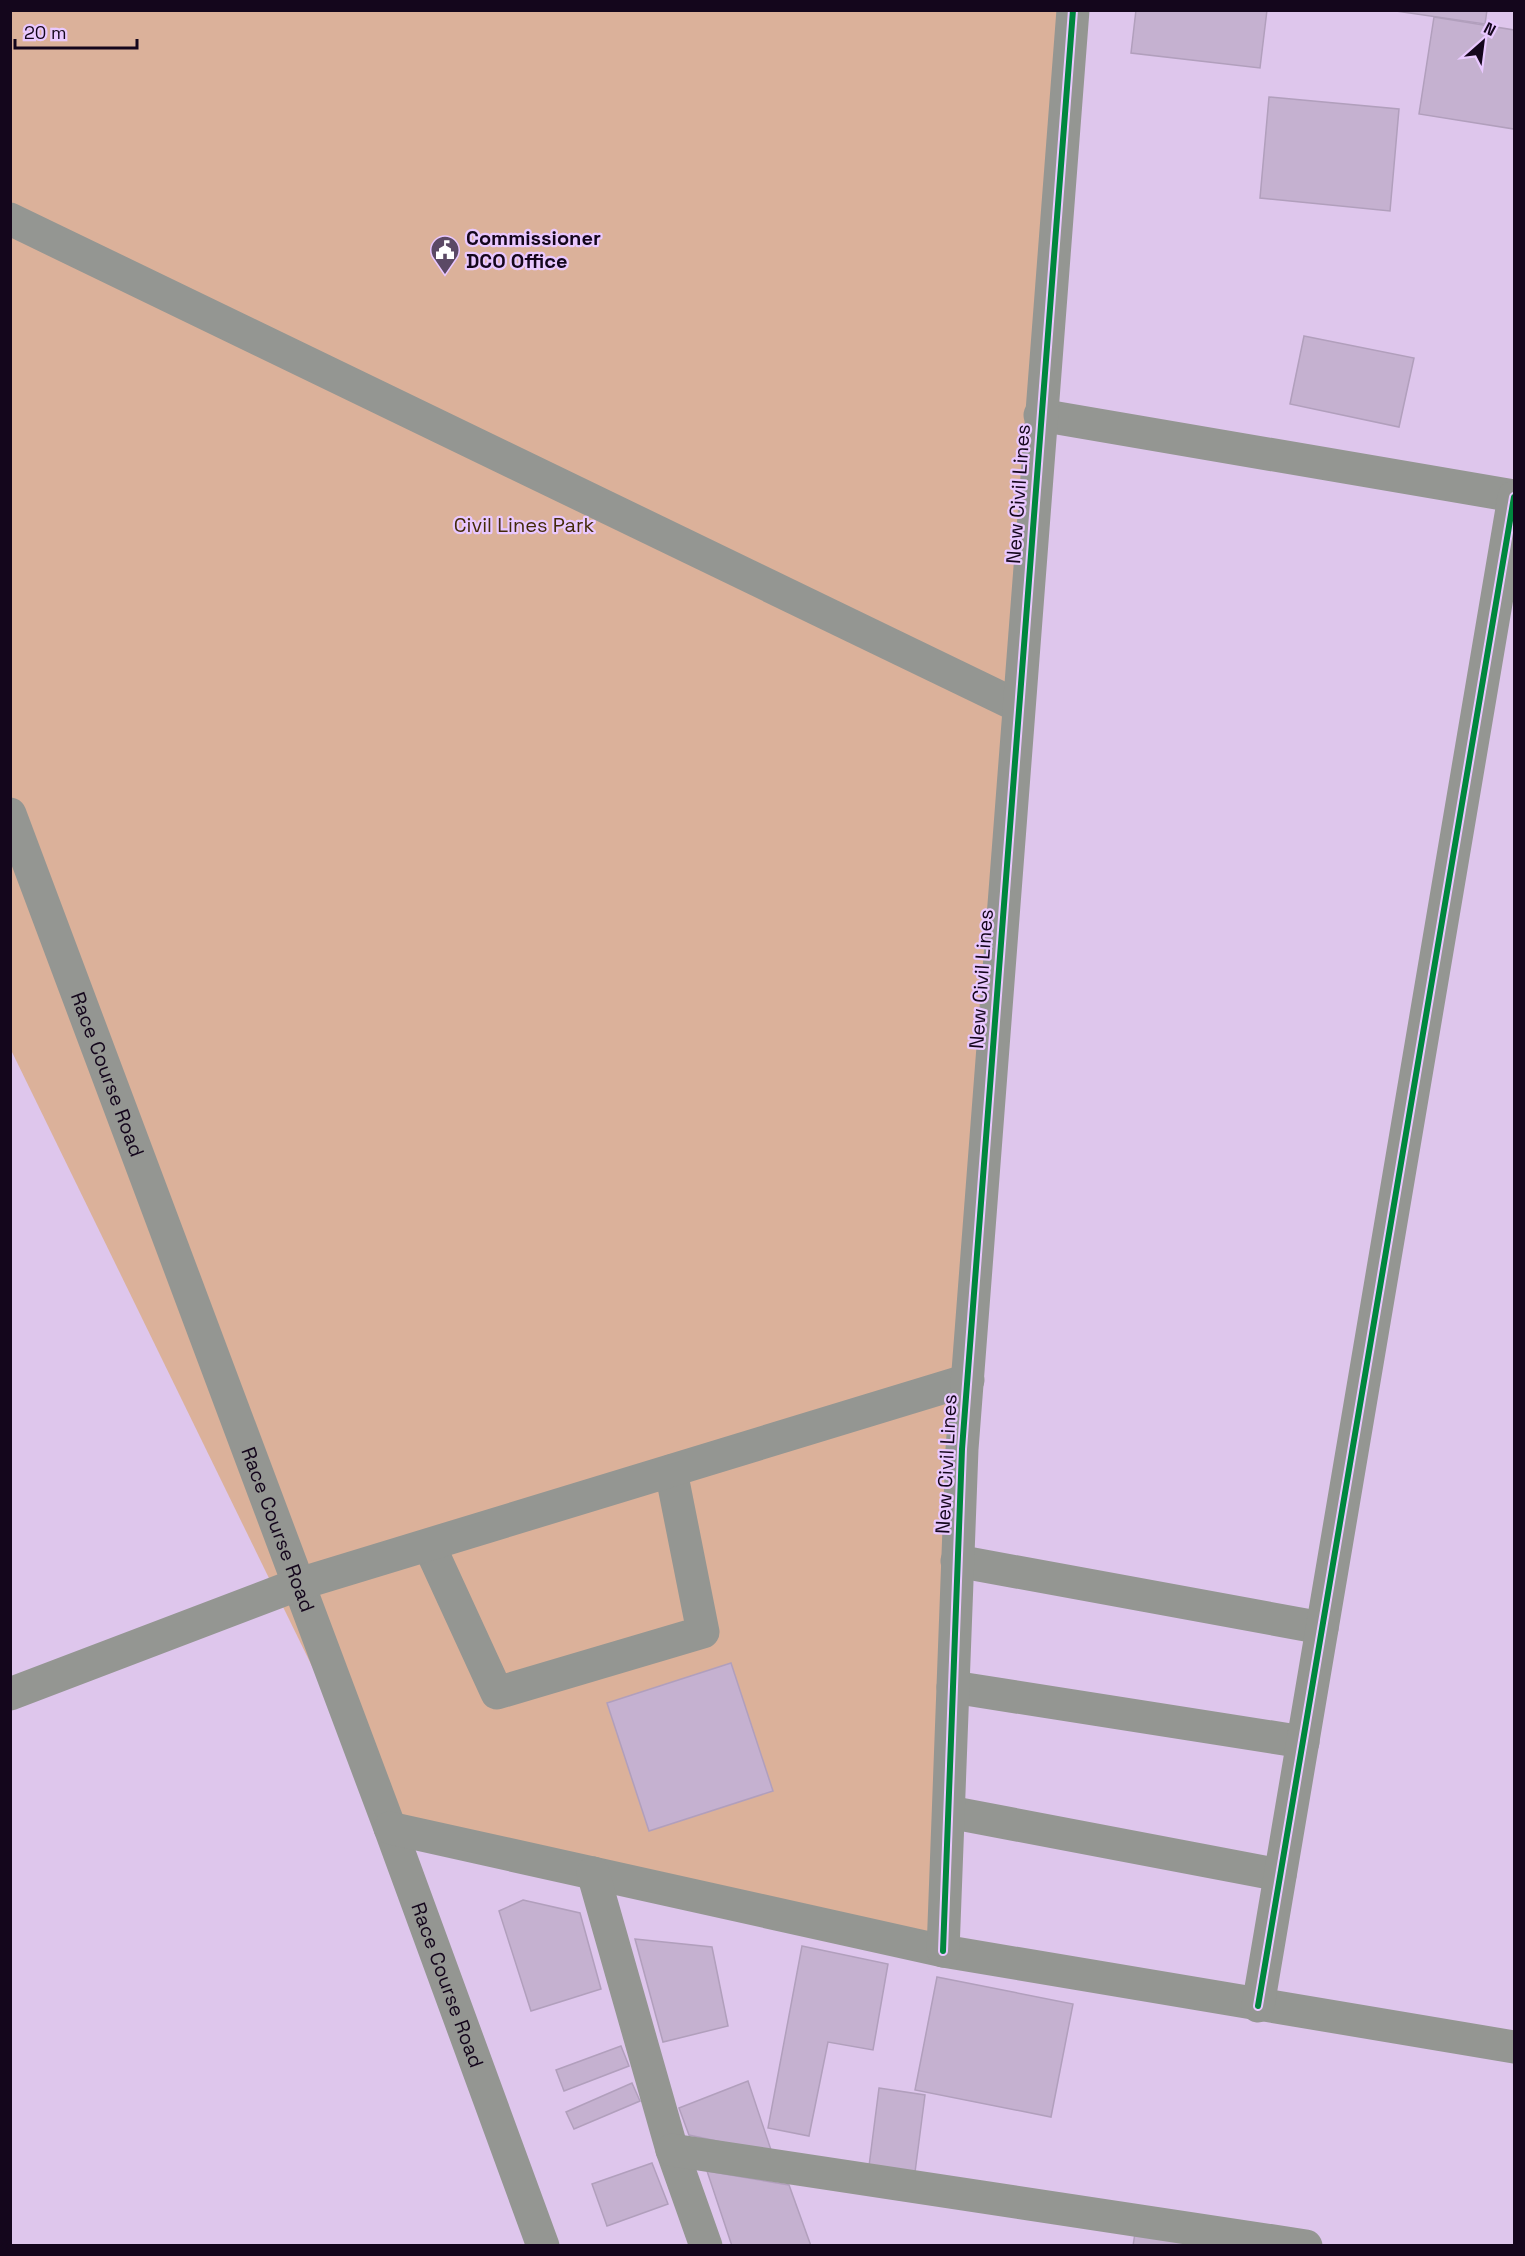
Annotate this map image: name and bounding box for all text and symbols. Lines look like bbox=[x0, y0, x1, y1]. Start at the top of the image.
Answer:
scale bar bbox=[15, 12, 136, 50]
north arrow bbox=[1453, 12, 1513, 72]
text: N bbox=[1480, 17, 1499, 41]
text: 20 m bbox=[24, 21, 67, 44]
place label: Commissioner DCO Office bbox=[466, 225, 601, 274]
public building icon: Commissioner DCO Office bbox=[429, 234, 461, 276]
street label: New Civil Lines bbox=[1000, 423, 1036, 565]
park label: Civil Lines Park bbox=[454, 512, 595, 538]
street label: New Civil Lines bbox=[963, 908, 999, 1050]
street label: Race Course Road bbox=[65, 988, 150, 1160]
street label: New Civil Lines bbox=[929, 1393, 963, 1535]
street label: Race Course Road bbox=[235, 1443, 321, 1616]
street label: Race Course Road bbox=[405, 1899, 490, 2071]

